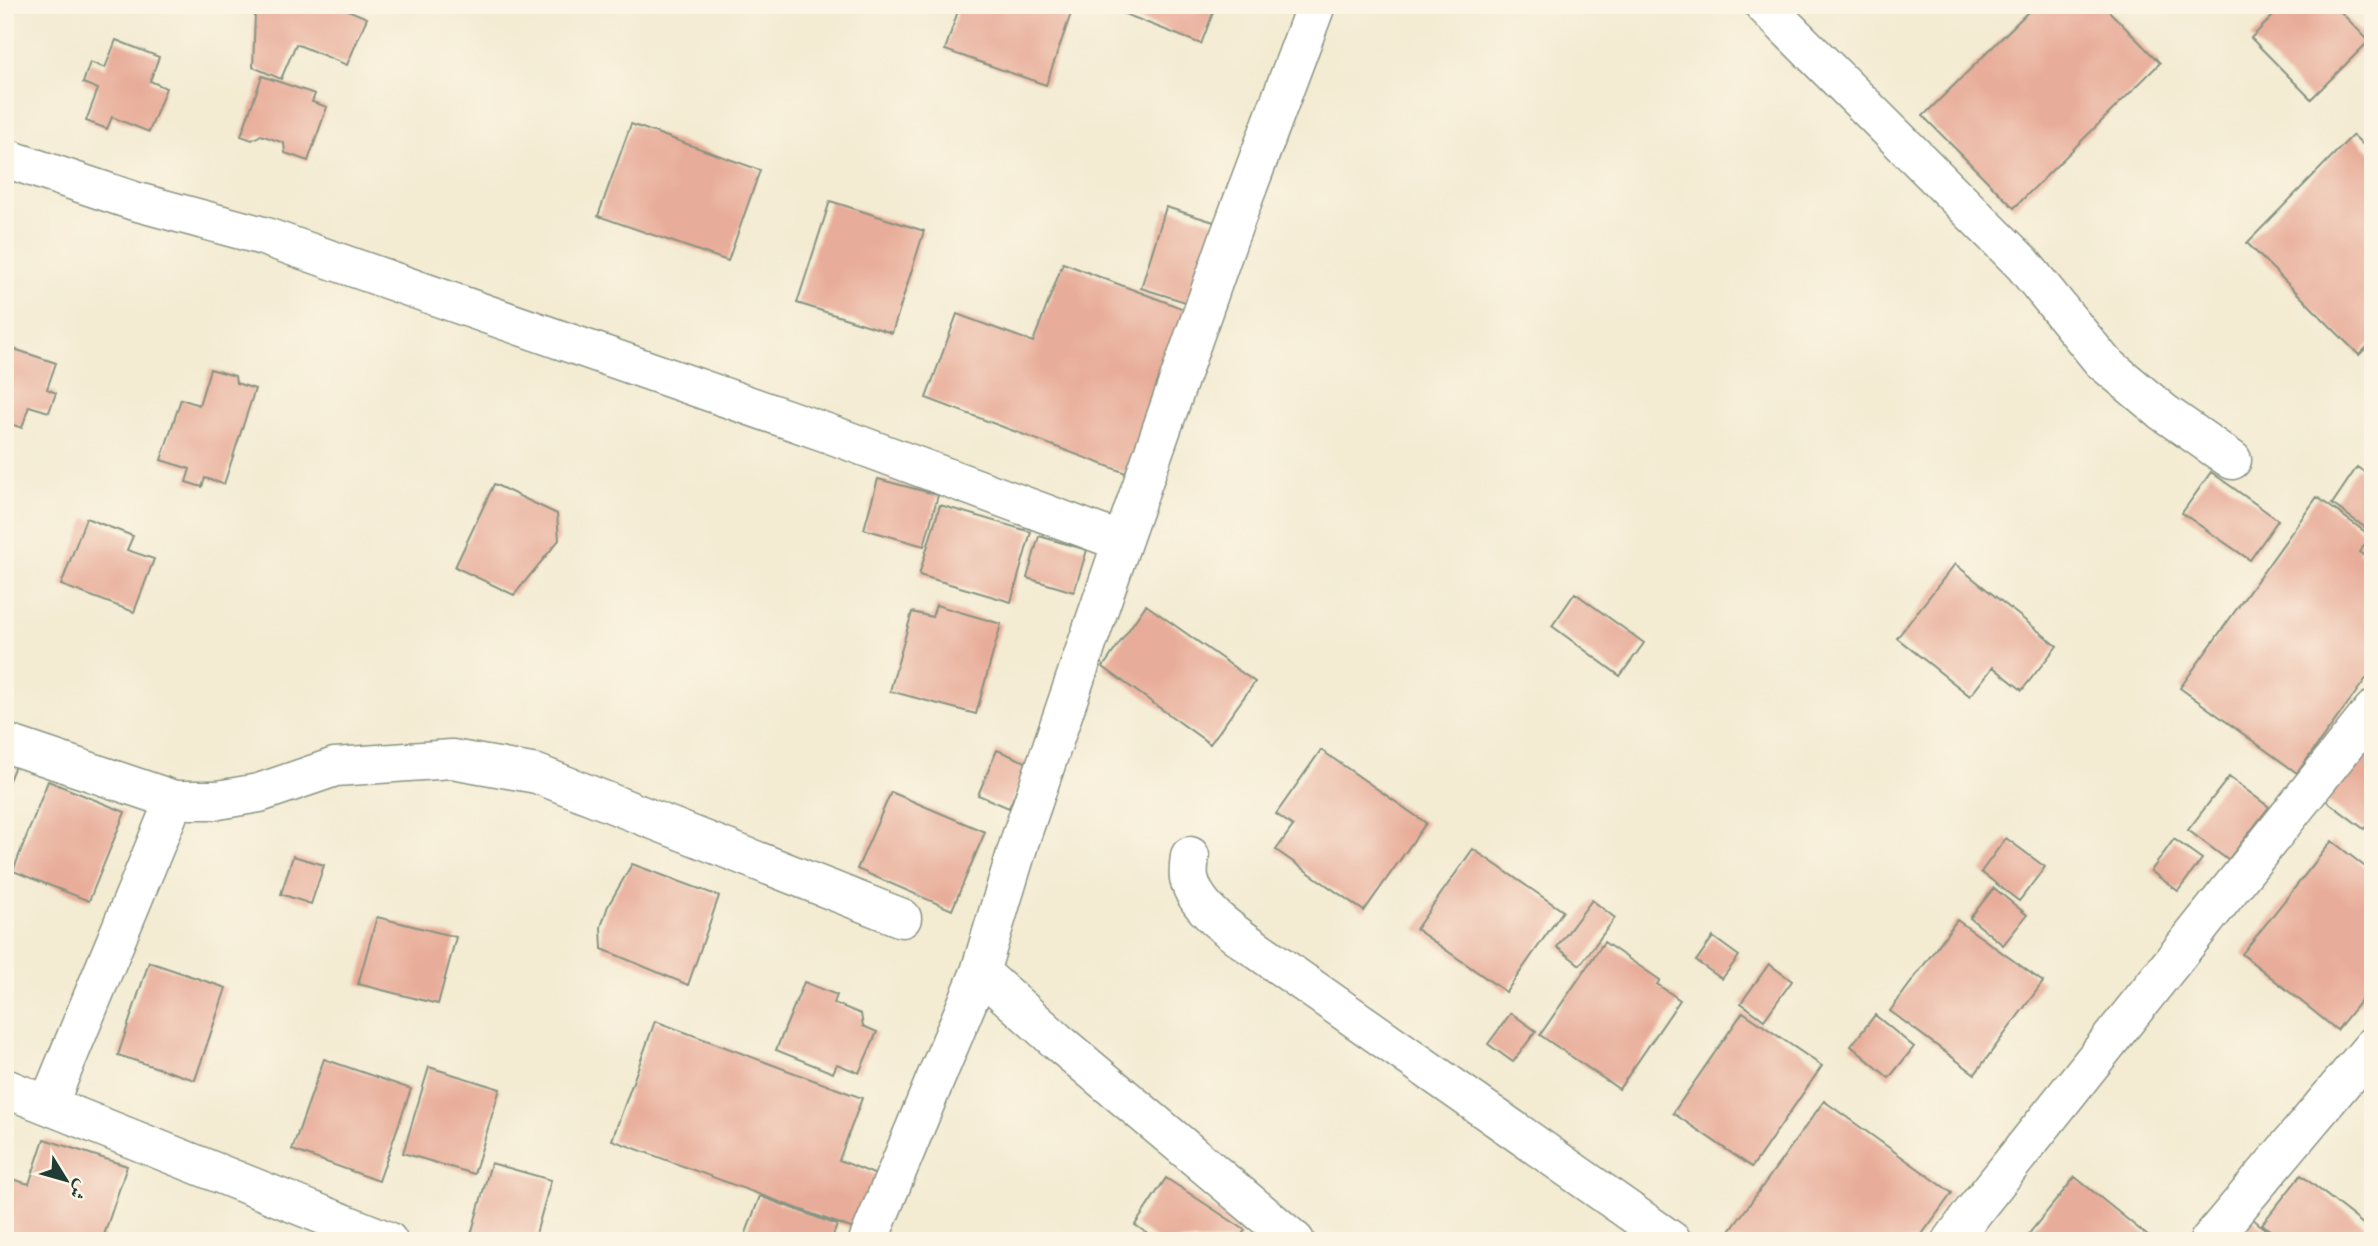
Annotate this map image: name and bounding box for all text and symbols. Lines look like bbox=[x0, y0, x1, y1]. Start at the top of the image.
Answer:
north arrow bbox=[32, 1144, 102, 1214]
text: ش bbox=[63, 1174, 96, 1206]

